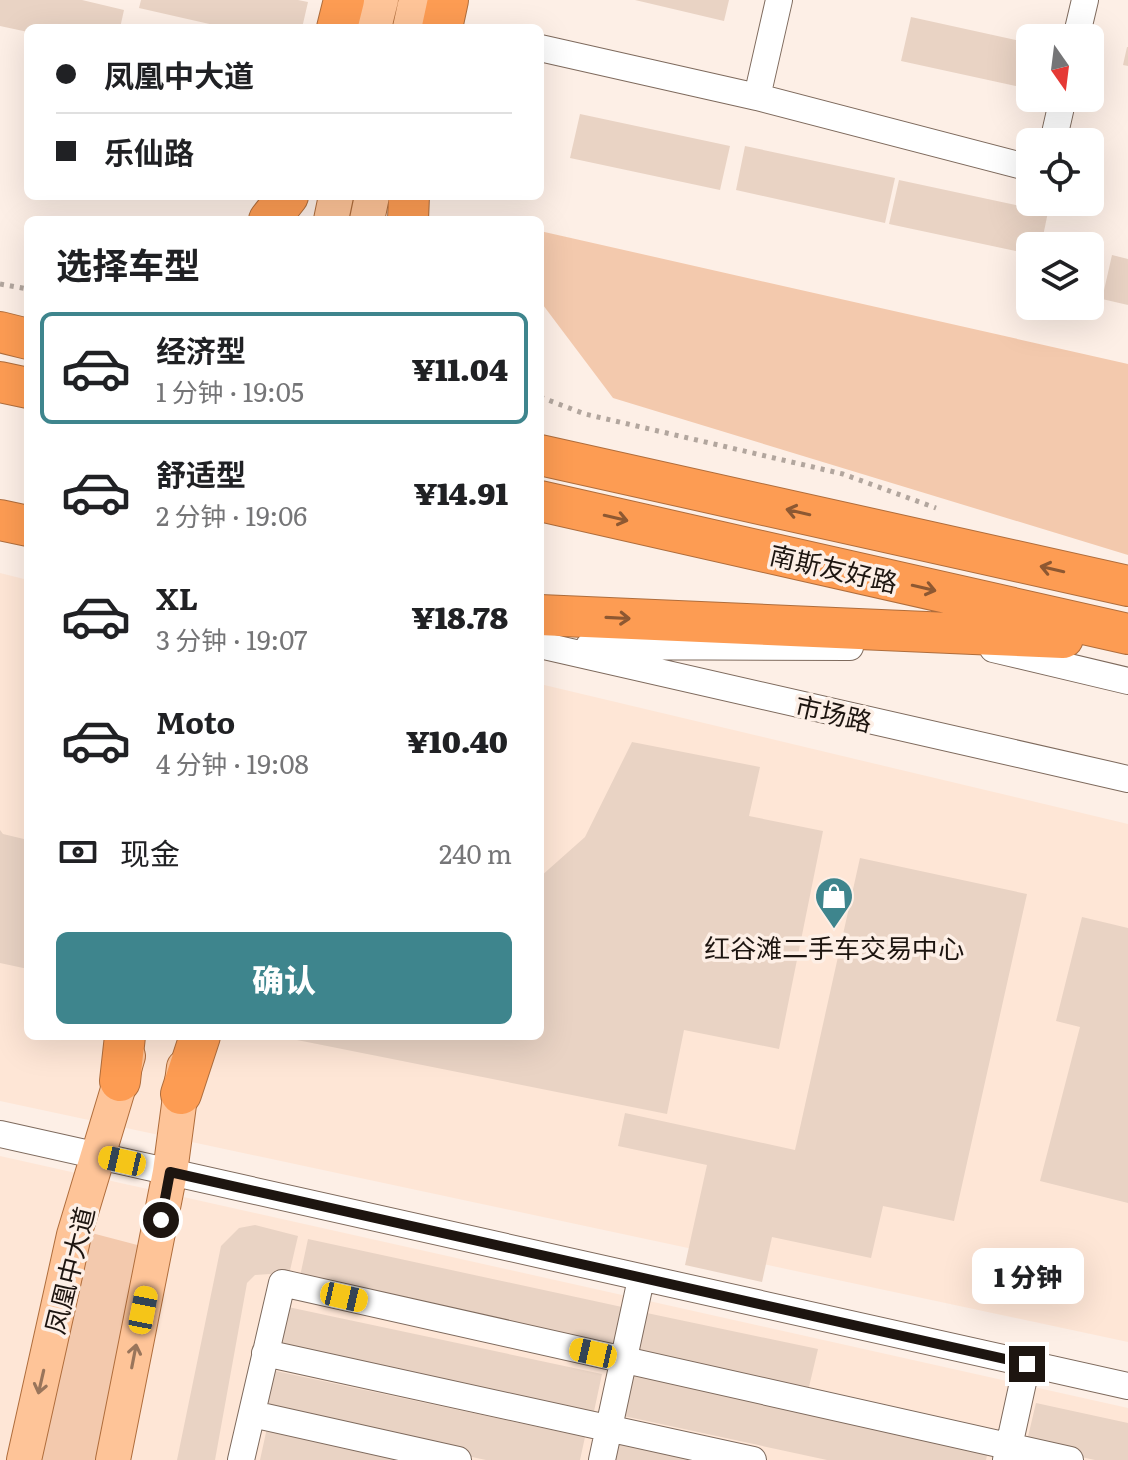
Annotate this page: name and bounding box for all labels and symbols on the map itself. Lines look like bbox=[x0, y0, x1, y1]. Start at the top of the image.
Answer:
north arrow bbox=[1016, 24, 1104, 112]
one-way arrow bbox=[786, 504, 812, 519]
one-way arrow bbox=[603, 511, 628, 526]
street label: 南斯友好路 bbox=[766, 533, 902, 601]
one-way arrow bbox=[1040, 561, 1065, 576]
one-way arrow bbox=[911, 581, 937, 596]
one-way arrow bbox=[604, 611, 631, 626]
street label: 市场路 bbox=[792, 684, 876, 740]
shop icon: 红谷滩二手车交易中心 bbox=[813, 875, 855, 930]
place label: 红谷滩二手车交易中心 bbox=[704, 927, 964, 966]
car bbox=[96, 1144, 148, 1178]
street label: 凤凰中大道 bbox=[33, 1202, 103, 1338]
route start bbox=[143, 1202, 179, 1238]
callout: 1 分钟 bbox=[971, 1248, 1083, 1304]
car bbox=[318, 1280, 370, 1314]
car bbox=[127, 1284, 159, 1336]
car bbox=[567, 1336, 619, 1370]
one-way arrow bbox=[127, 1344, 142, 1369]
route end bbox=[1009, 1346, 1045, 1382]
one-way arrow bbox=[33, 1368, 48, 1394]

